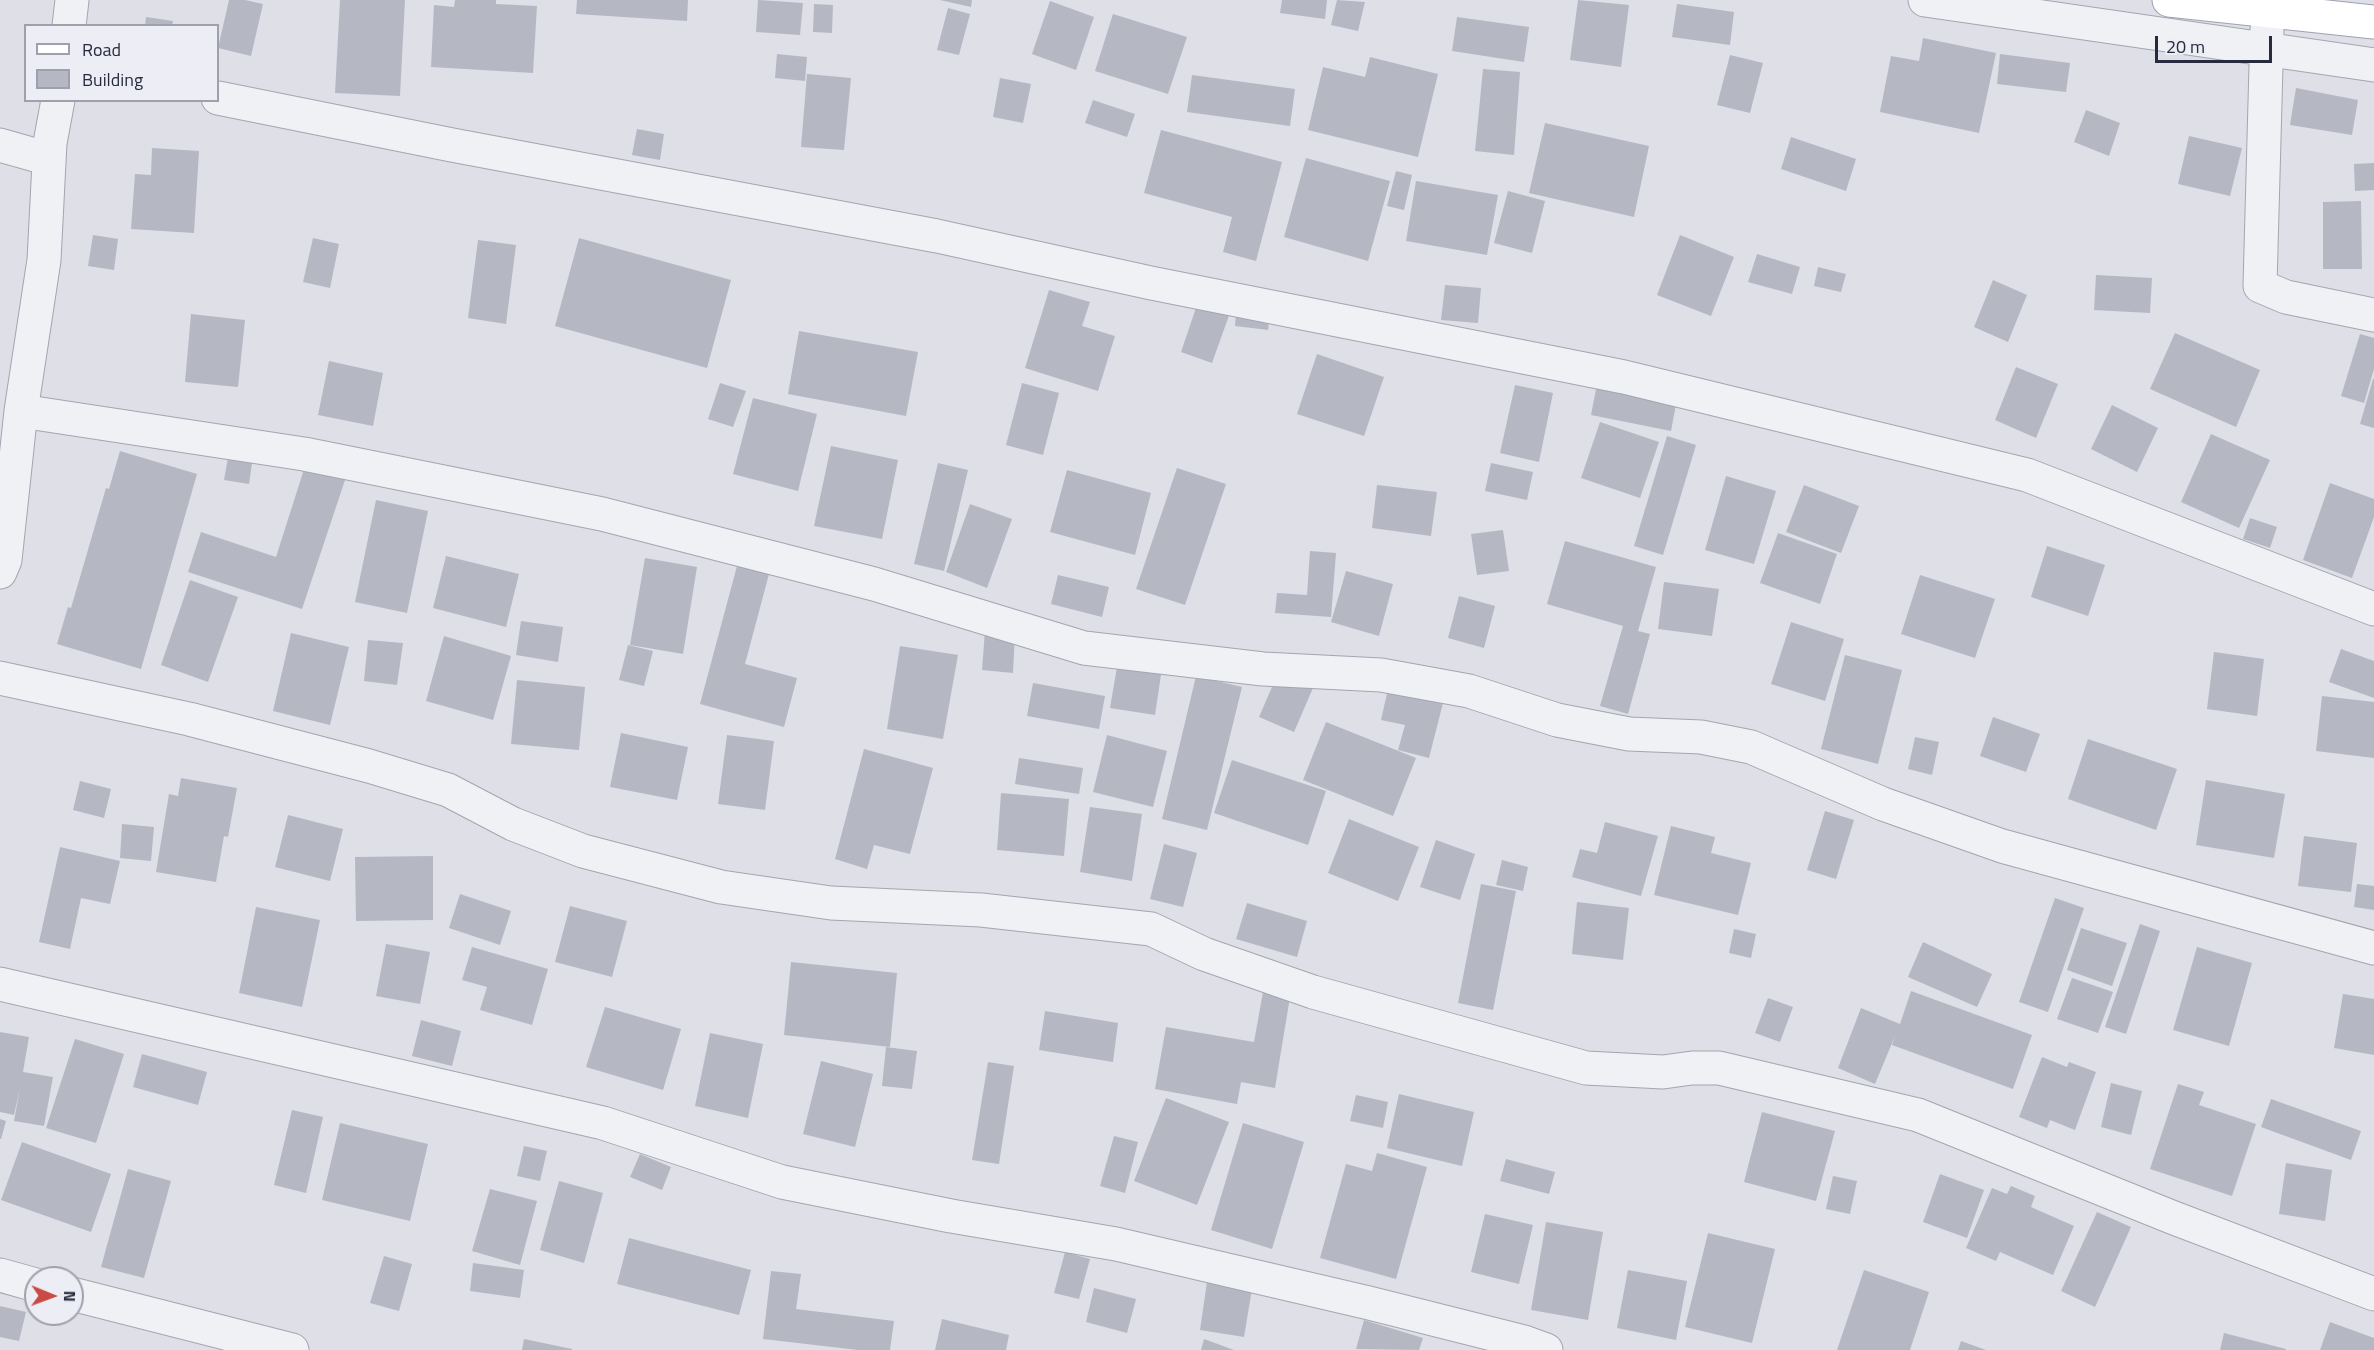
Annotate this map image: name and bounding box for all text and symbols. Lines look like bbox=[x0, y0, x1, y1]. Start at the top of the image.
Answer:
legend bbox=[24, 24, 219, 102]
scale bar bbox=[2158, 24, 2275, 62]
text: 20 m bbox=[2166, 33, 2205, 60]
text: Road bbox=[82, 36, 121, 63]
text: Building bbox=[82, 66, 143, 93]
north arrow bbox=[24, 1266, 84, 1326]
text: N bbox=[58, 1291, 82, 1302]

